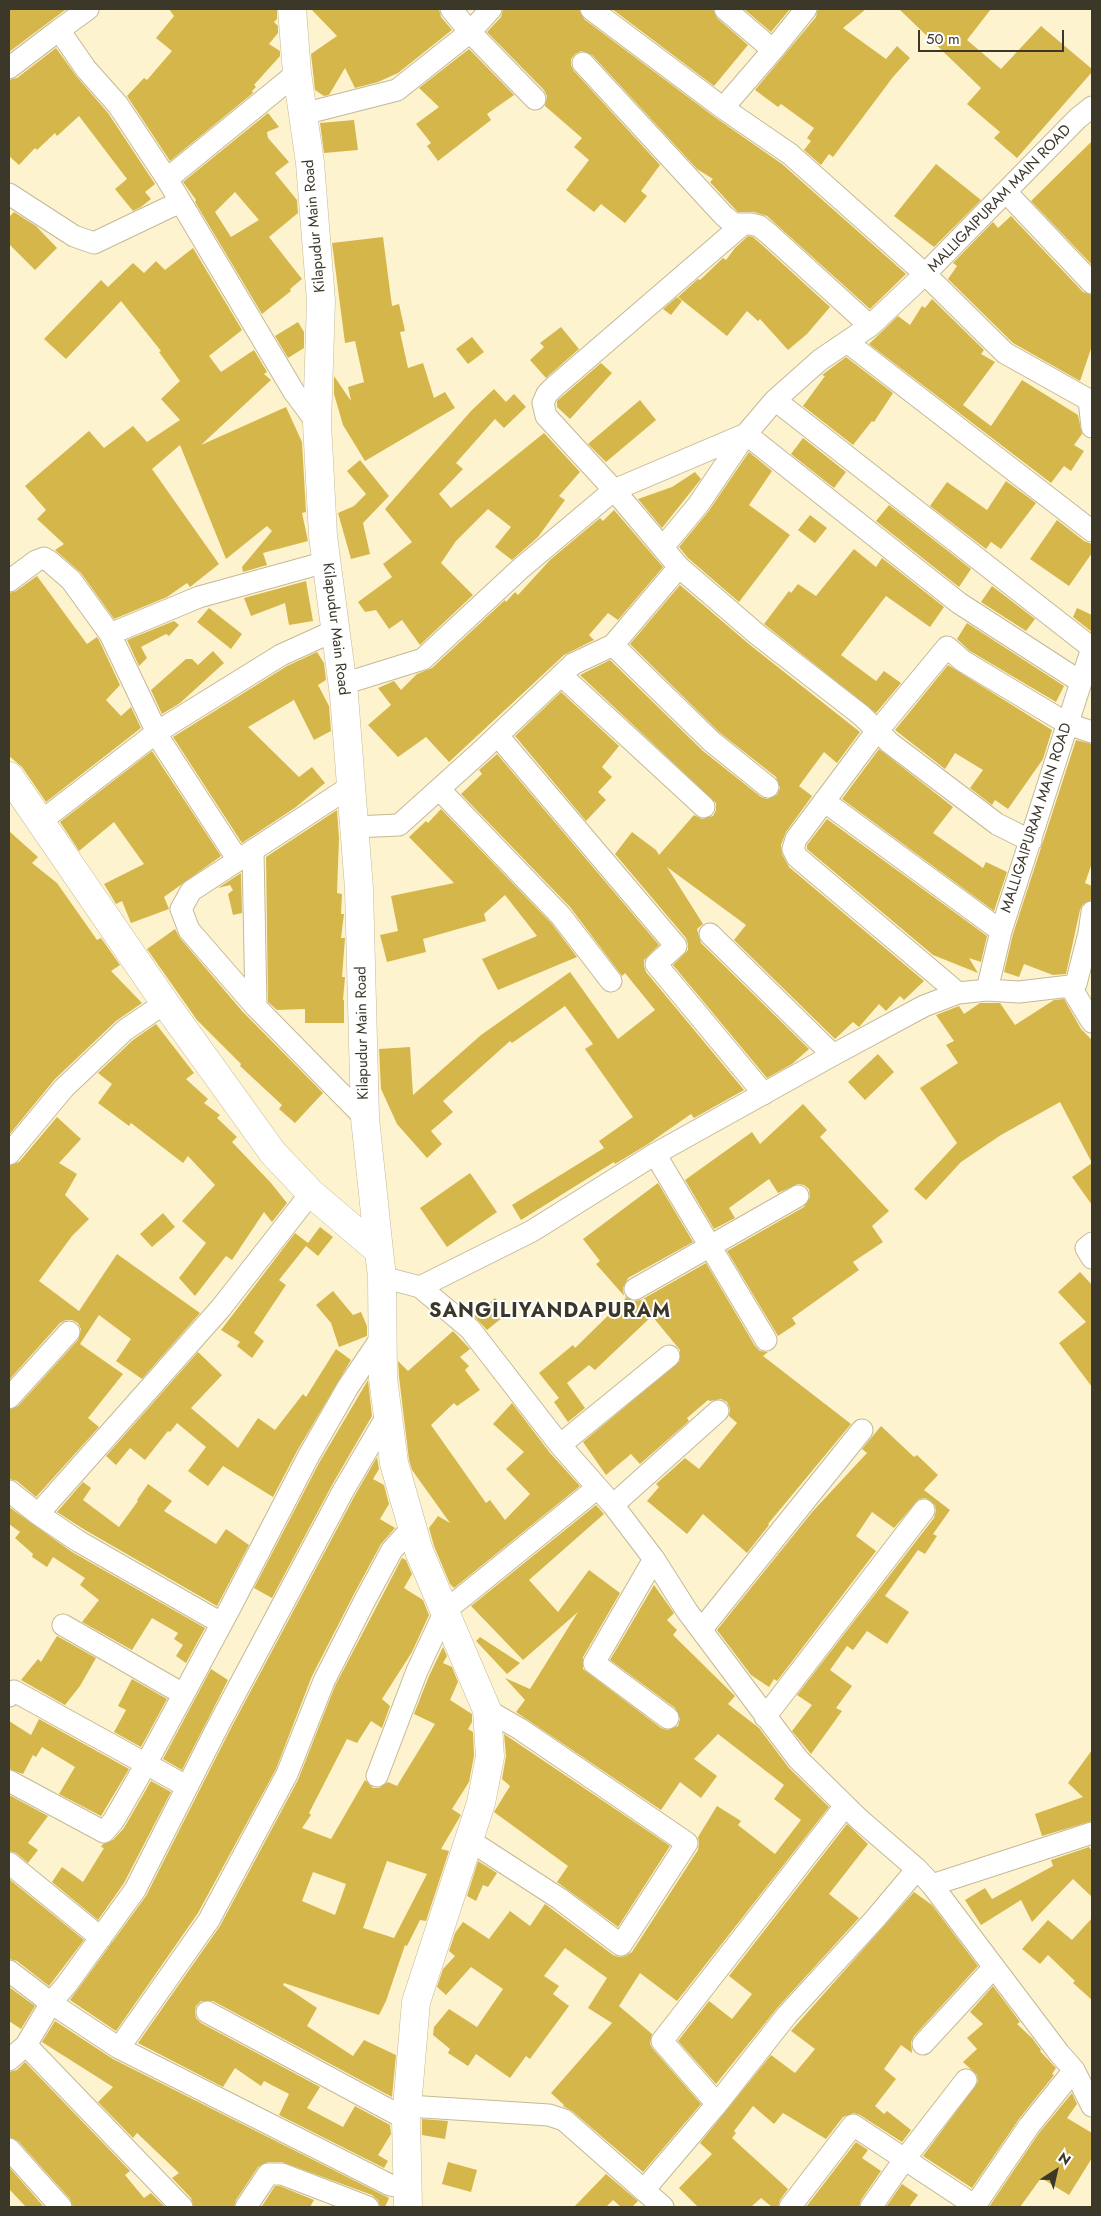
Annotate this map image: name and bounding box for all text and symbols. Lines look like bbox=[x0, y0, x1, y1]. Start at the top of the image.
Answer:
scale bar bbox=[921, 20, 1067, 52]
text: 50 m bbox=[926, 28, 960, 50]
street label: MALLIGAIPURAM MAIN ROAD bbox=[925, 121, 1075, 277]
street label: Kilapudur Main Road bbox=[300, 159, 330, 293]
street label: Kilapudur Main Road bbox=[318, 562, 352, 696]
street label: MALLIGAIPURAM MAIN ROAD bbox=[998, 721, 1076, 915]
street label: Kilapudur Main Road bbox=[353, 966, 373, 1100]
district label: SANGILIYANDAPURAM bbox=[427, 1300, 673, 1324]
north arrow bbox=[1031, 2146, 1081, 2196]
text: N bbox=[1054, 2147, 1075, 2170]

